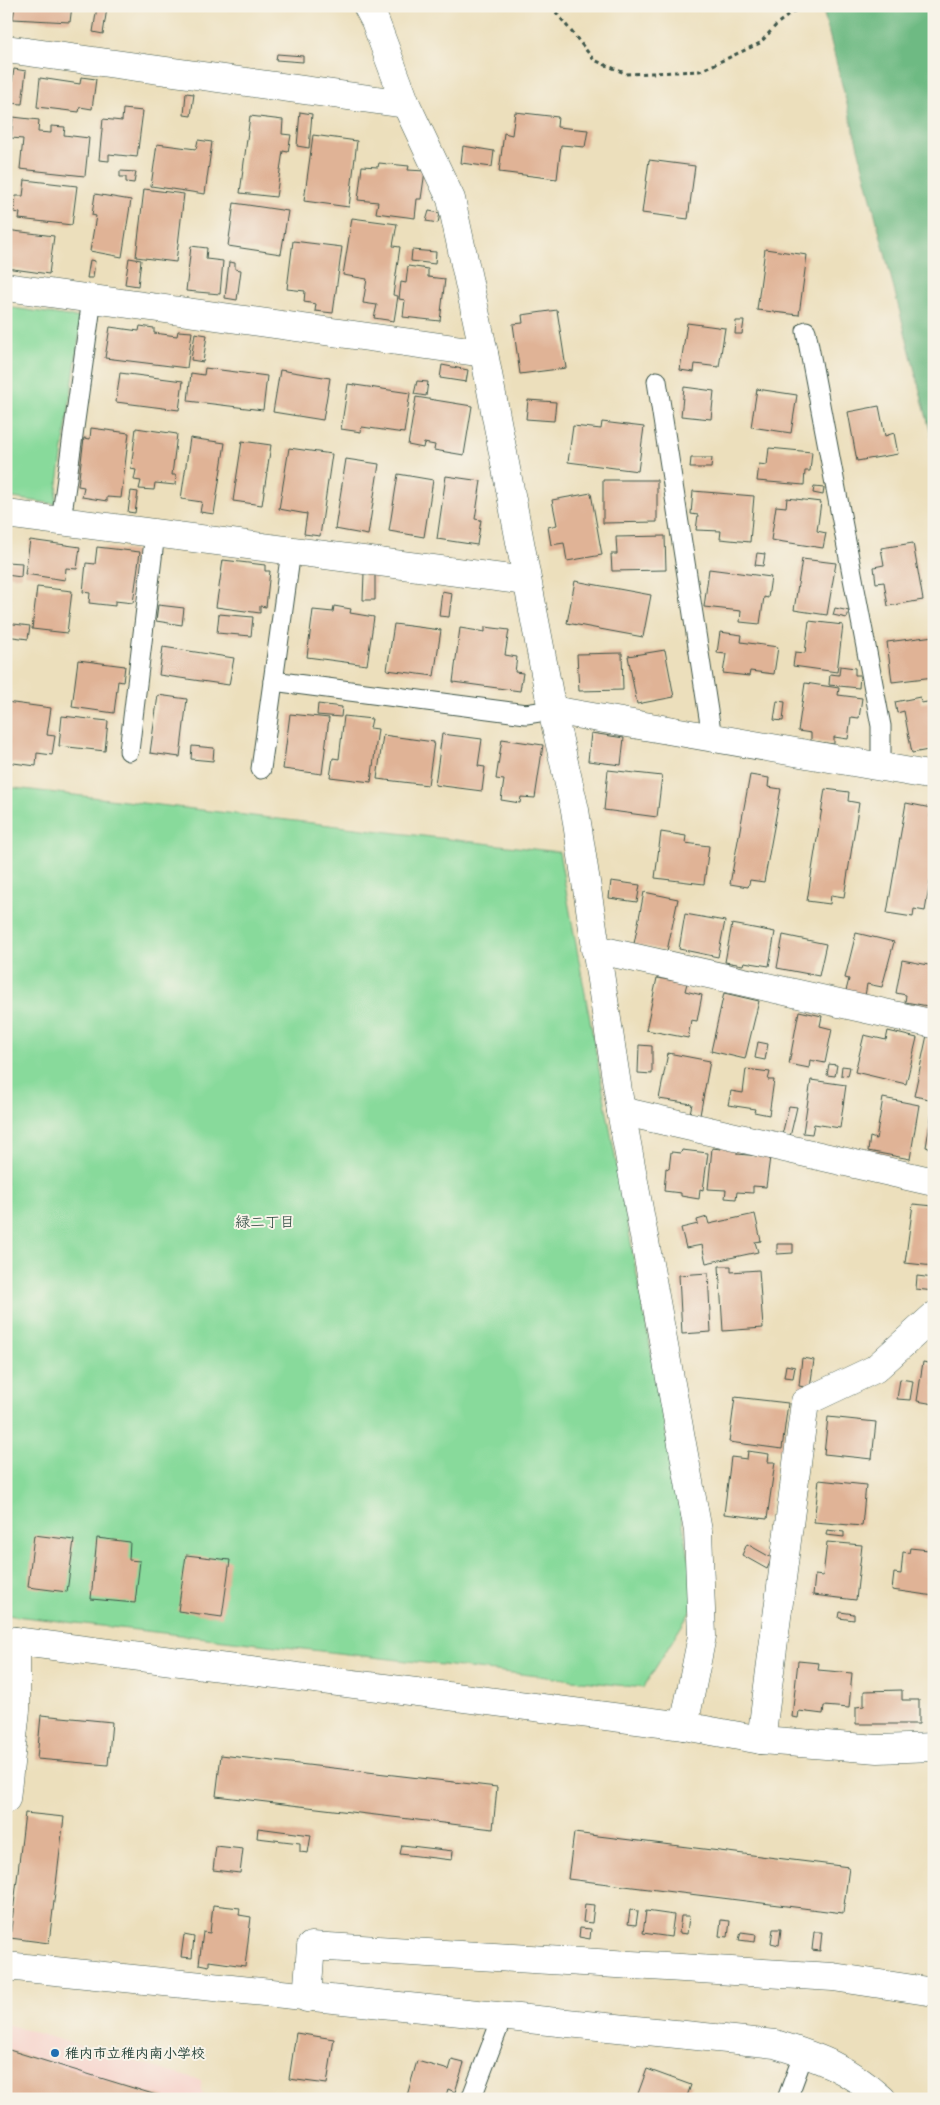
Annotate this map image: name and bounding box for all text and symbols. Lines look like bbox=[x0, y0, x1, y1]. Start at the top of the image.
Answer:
district label: 緑二丁目 bbox=[235, 1212, 295, 1232]
place label: 稚内市立稚内南小学校 bbox=[65, 2044, 205, 2062]
marker: 稚内市立稚内南小学校 bbox=[49, 2047, 61, 2059]

